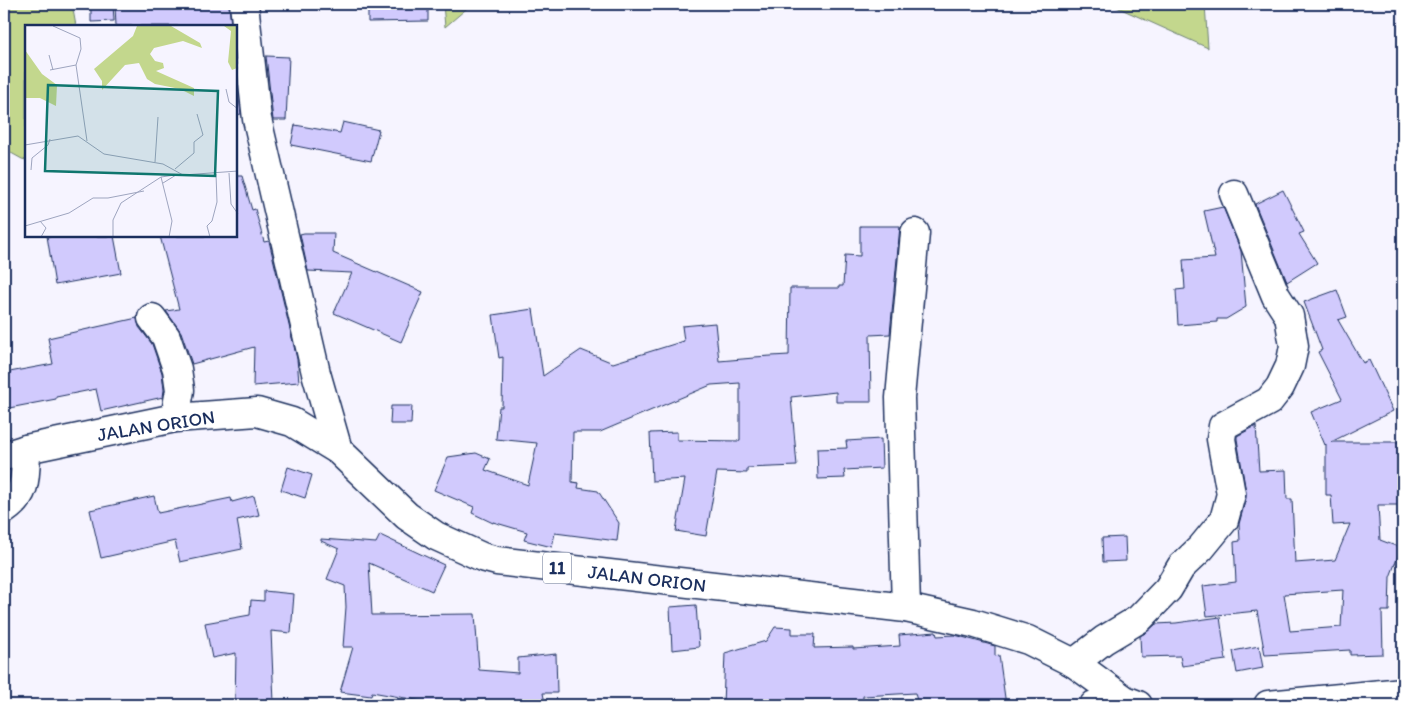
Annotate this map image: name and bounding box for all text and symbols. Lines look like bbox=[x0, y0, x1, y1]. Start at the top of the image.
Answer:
inset map bbox=[25, 25, 238, 238]
street label: JALAN ORION bbox=[96, 405, 217, 446]
road number: 11 bbox=[543, 552, 571, 584]
street label: JALAN ORION bbox=[587, 560, 707, 597]

